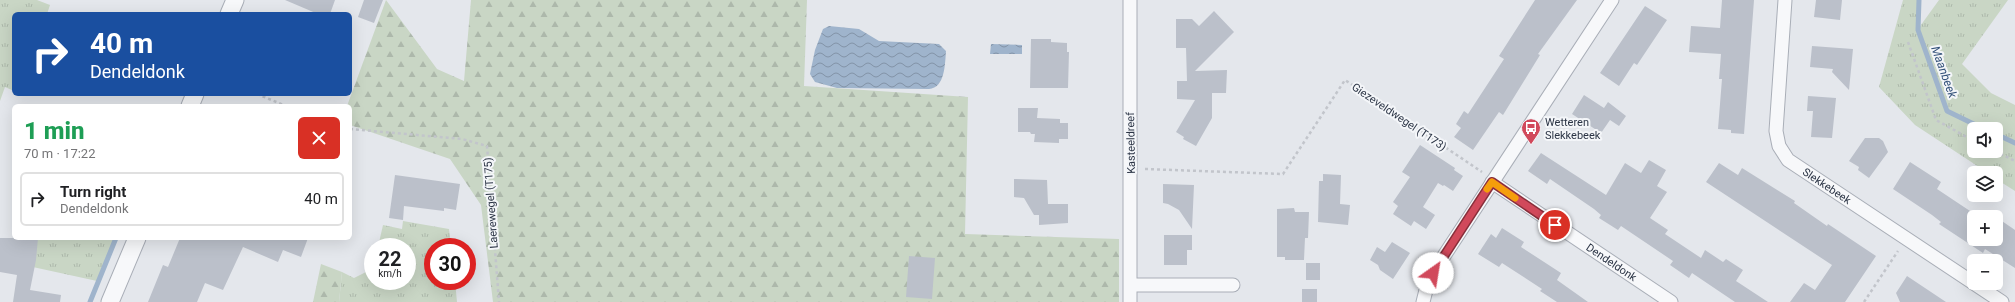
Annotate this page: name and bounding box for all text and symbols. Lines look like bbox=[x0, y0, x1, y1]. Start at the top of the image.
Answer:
text: 40 m bbox=[90, 27, 153, 60]
icon: right bbox=[24, 28, 76, 80]
water label: Maanbeek bbox=[1928, 44, 1960, 101]
text: Dendeldonk bbox=[90, 61, 185, 82]
street label: Giezeveldwegel (T173) bbox=[1349, 80, 1449, 154]
street label: Kasteeldreef bbox=[1124, 112, 1138, 174]
place label: Wetteren Slekkebeek bbox=[1545, 116, 1601, 142]
text: 1 min bbox=[24, 117, 85, 145]
button: close bbox=[298, 117, 340, 159]
bus stop icon: Wetteren Slekkebeek bbox=[1520, 117, 1542, 145]
map controls bbox=[1967, 122, 2003, 290]
button: sound bbox=[1967, 122, 2003, 158]
text: 70 m · 17:22 bbox=[24, 146, 95, 161]
street label: Laerewegel (T175) bbox=[481, 157, 501, 249]
street label: Slekkebeek bbox=[1800, 165, 1854, 207]
button: layers bbox=[1967, 166, 2003, 202]
text: Turn right bbox=[60, 183, 126, 201]
icon: right bbox=[26, 188, 48, 210]
text: 40 m bbox=[304, 190, 338, 208]
text: Dendeldonk bbox=[60, 201, 129, 216]
pin bbox=[1538, 208, 1572, 242]
button: + bbox=[1967, 210, 2003, 246]
icon: arrive bbox=[1544, 214, 1566, 236]
speed limit sign: 30 bbox=[424, 238, 476, 290]
street label: Dendeldonk bbox=[1584, 241, 1640, 284]
text: 22 bbox=[379, 247, 401, 271]
position arrow bbox=[1412, 252, 1454, 294]
button: − bbox=[1967, 254, 2003, 290]
text: km/h bbox=[378, 268, 402, 279]

